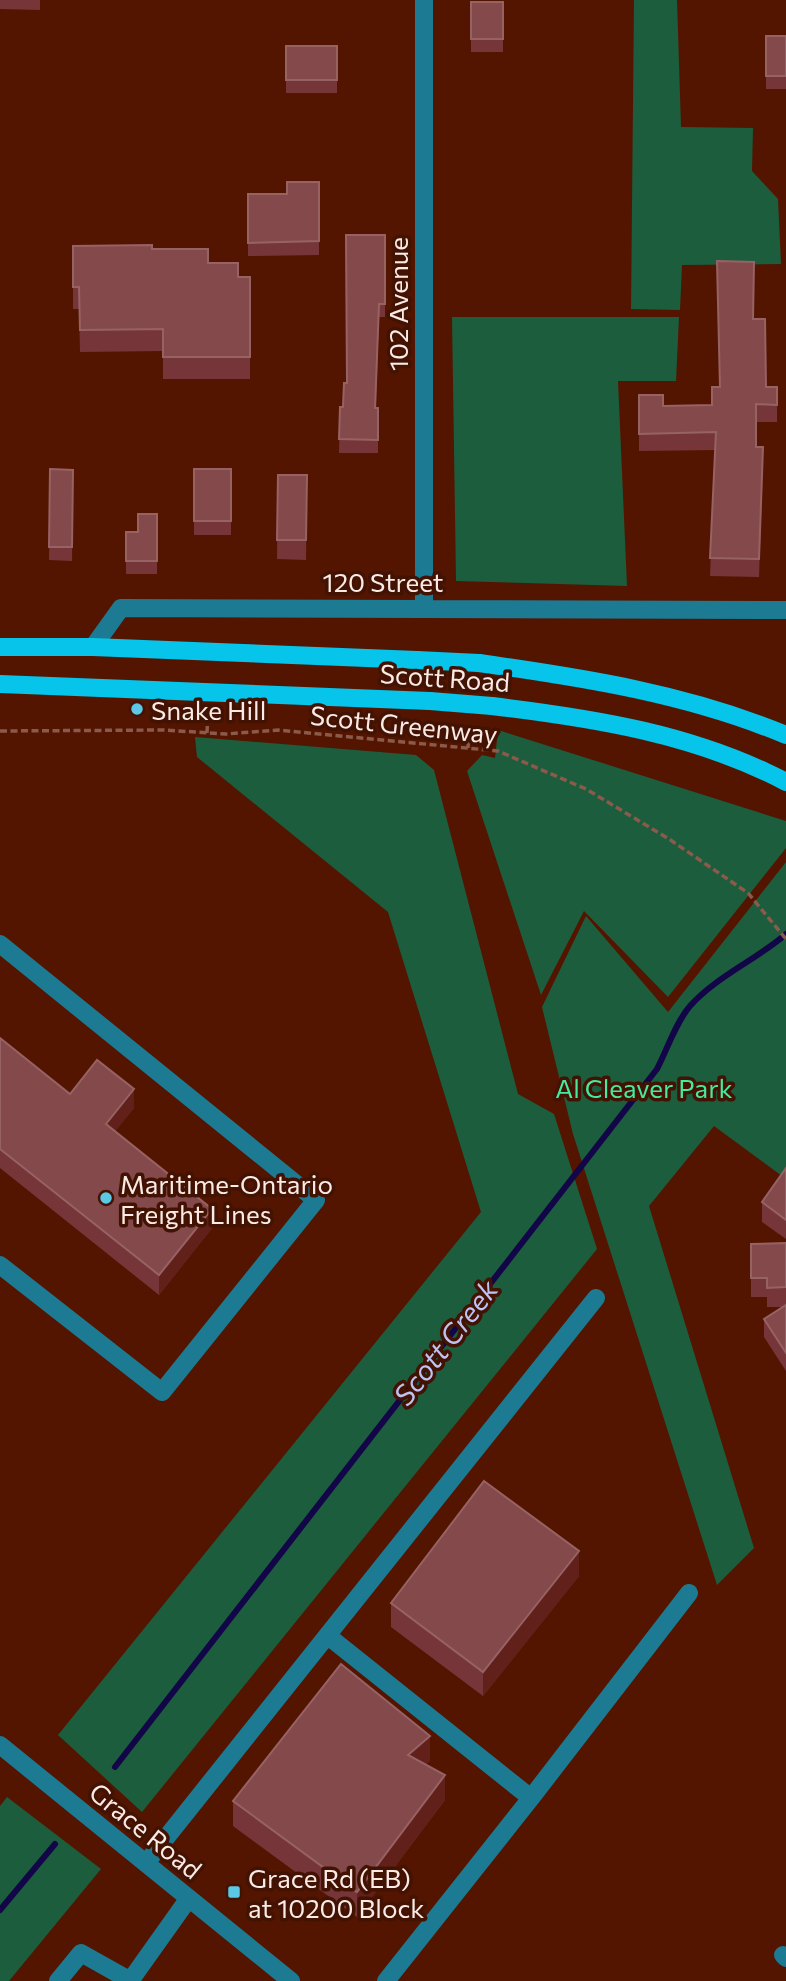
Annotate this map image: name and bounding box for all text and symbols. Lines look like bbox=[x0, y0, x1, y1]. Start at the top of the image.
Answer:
street label: 102 Avenue bbox=[382, 237, 413, 371]
street label: 120 Street bbox=[323, 566, 443, 597]
street label: Scott Road bbox=[379, 657, 511, 697]
place label: Snake Hill bbox=[151, 694, 266, 725]
street label: Scott Greenway bbox=[309, 699, 499, 749]
marker: Snake Hill bbox=[129, 701, 145, 717]
park label: Al Cleaver Park bbox=[555, 1072, 733, 1103]
place label: Maritime-Ontario Freight Lines bbox=[120, 1168, 333, 1229]
marker: Maritime-Ontario Freight Lines bbox=[98, 1190, 114, 1206]
water label: Scott Creek bbox=[386, 1272, 505, 1411]
street label: Grace Road bbox=[84, 1775, 208, 1885]
place label: Grace Rd (EB) at 10200 Block bbox=[248, 1862, 424, 1923]
marker: Grace Rd (EB) at 10200 Block bbox=[226, 1884, 242, 1900]

